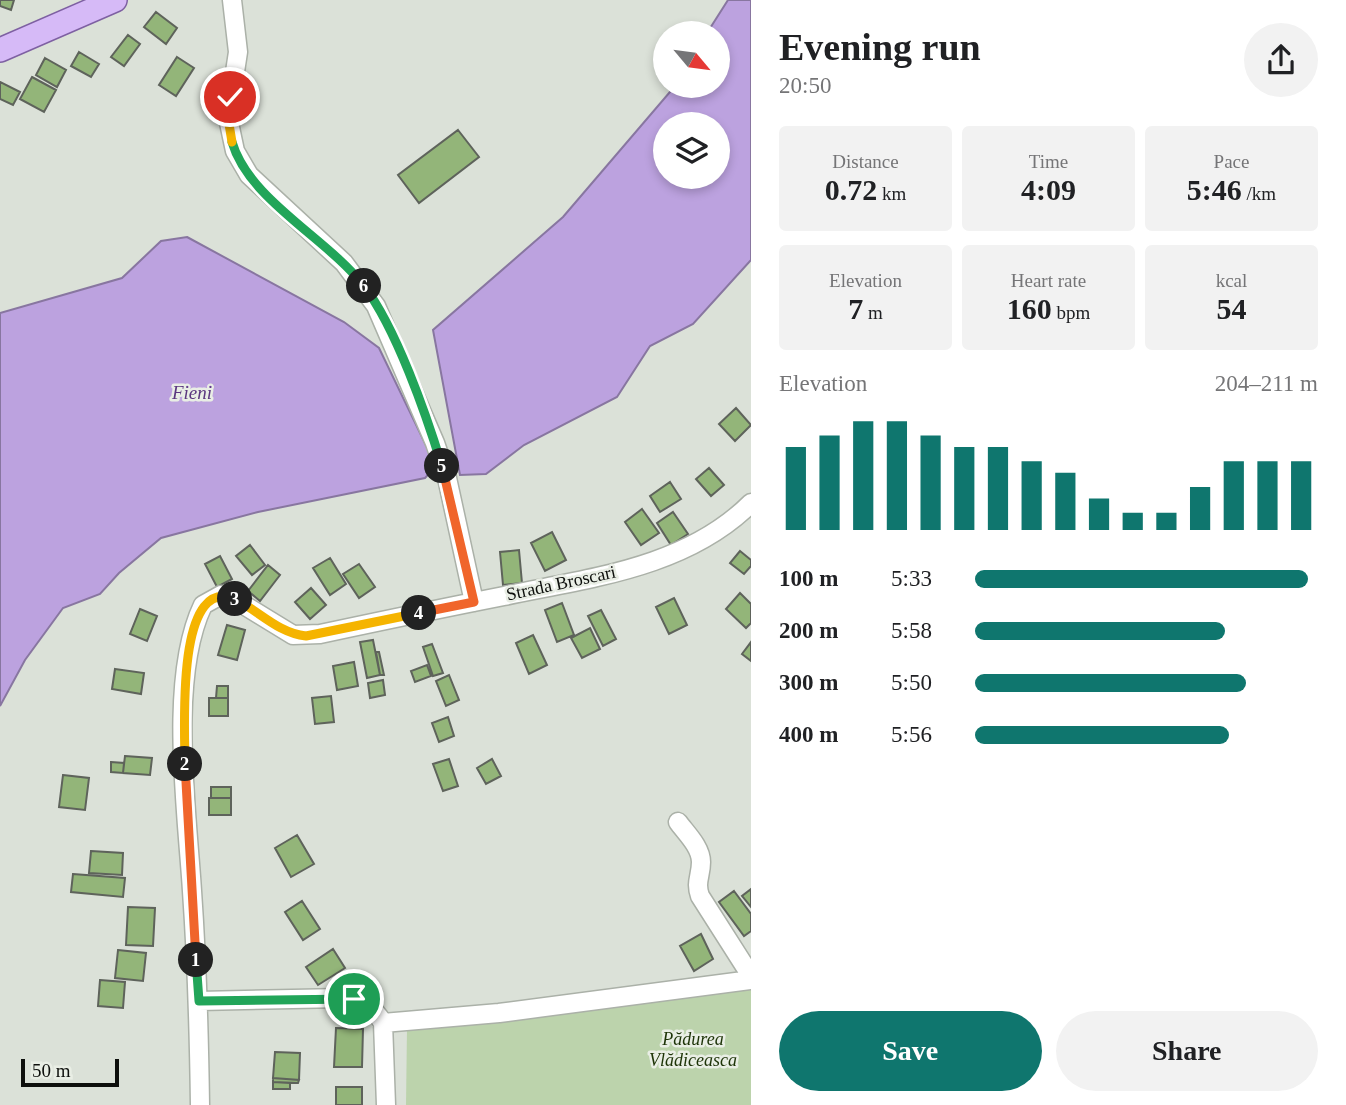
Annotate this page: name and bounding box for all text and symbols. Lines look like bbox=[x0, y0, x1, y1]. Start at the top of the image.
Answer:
north arrow bbox=[653, 21, 730, 98]
map controls bbox=[653, 21, 730, 189]
button: share bbox=[1244, 23, 1318, 97]
text: Evening run bbox=[779, 26, 981, 68]
pin bbox=[200, 67, 260, 127]
text: 20:50 bbox=[779, 73, 831, 98]
icon: check bbox=[211, 78, 249, 116]
button: layers bbox=[653, 112, 730, 189]
text: Distance bbox=[832, 151, 899, 172]
text: Time bbox=[1029, 151, 1068, 172]
text: Pace bbox=[1214, 151, 1249, 172]
text: 0.72 bbox=[825, 173, 877, 206]
text: 4:09 bbox=[1021, 173, 1076, 206]
text: 5:46 bbox=[1187, 173, 1242, 206]
text: km bbox=[877, 183, 906, 204]
text: /km bbox=[1242, 183, 1276, 204]
pin: 6 bbox=[346, 268, 382, 304]
text: Elevation bbox=[829, 270, 902, 291]
text: Heart rate bbox=[1011, 270, 1086, 291]
text: kcal bbox=[1216, 270, 1247, 291]
text: 6 bbox=[359, 275, 368, 296]
text: 7 bbox=[848, 292, 863, 325]
text: 160 bbox=[1007, 292, 1052, 325]
text: 54 bbox=[1217, 292, 1247, 325]
text: m bbox=[863, 302, 883, 323]
text: bpm bbox=[1052, 302, 1090, 323]
text: Elevation bbox=[779, 371, 867, 396]
text: 204–211 m bbox=[1215, 371, 1318, 396]
water label: Fieni bbox=[171, 382, 212, 403]
pin: 5 bbox=[424, 448, 460, 484]
text: 5 bbox=[437, 455, 446, 476]
street label: Strada Broscari bbox=[504, 562, 618, 604]
text: 100 m bbox=[779, 566, 838, 591]
text: 5:33 bbox=[891, 566, 932, 591]
pin: 3 bbox=[218, 582, 252, 616]
text: 3 bbox=[230, 588, 239, 609]
pin: 4 bbox=[402, 596, 436, 630]
text: 4 bbox=[414, 602, 423, 623]
text: 200 m bbox=[779, 618, 838, 643]
text: 5:58 bbox=[891, 618, 932, 643]
text: 300 m bbox=[779, 670, 838, 695]
text: 5:50 bbox=[891, 670, 932, 695]
text: 400 m bbox=[779, 722, 838, 747]
text: 5:56 bbox=[891, 722, 932, 747]
pin: 2 bbox=[168, 746, 202, 782]
text: 2 bbox=[180, 753, 189, 774]
pin: 1 bbox=[178, 942, 214, 978]
text: 1 bbox=[191, 949, 200, 970]
pin bbox=[324, 969, 384, 1029]
icon: arrive bbox=[335, 980, 373, 1018]
button: Save bbox=[779, 1011, 1042, 1091]
button: Share bbox=[1056, 1011, 1318, 1091]
park label: Pădurea Vlădiceasca bbox=[649, 1029, 737, 1070]
scale bar bbox=[21, 1056, 119, 1088]
text: 50 m bbox=[32, 1060, 71, 1081]

